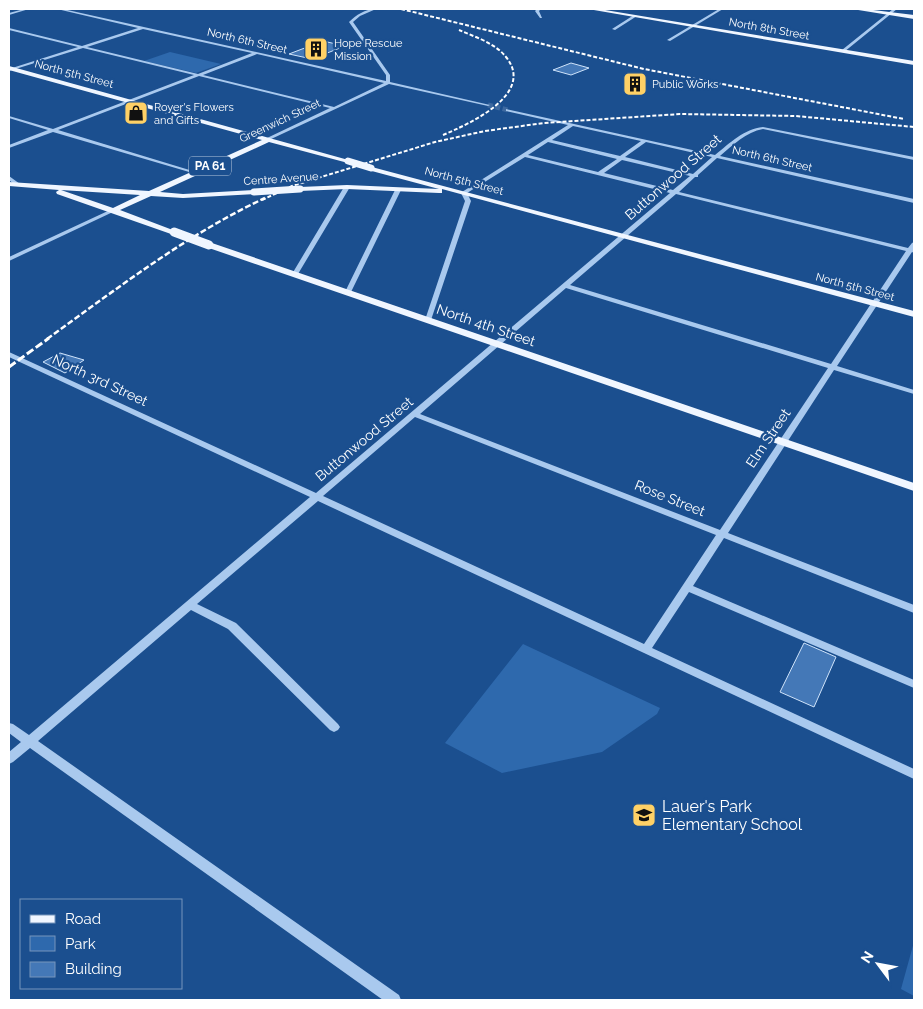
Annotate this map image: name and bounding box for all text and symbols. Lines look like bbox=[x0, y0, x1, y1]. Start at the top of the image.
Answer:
street label: North 8th Street bbox=[728, 16, 811, 43]
street label: North 6th Street bbox=[206, 25, 289, 57]
building icon: Hope Rescue Mission bbox=[303, 36, 329, 62]
place label: Hope Rescue Mission bbox=[334, 37, 403, 63]
street label: North 5th Street bbox=[33, 57, 115, 91]
building icon: Public Works bbox=[622, 71, 648, 97]
place label: Public Works bbox=[652, 78, 718, 91]
street label: Greenwich Street bbox=[237, 96, 323, 145]
shop icon: Royer's Flowers and Gifts bbox=[123, 100, 149, 126]
place label: Royer's Flowers and Gifts bbox=[154, 101, 234, 127]
street label: Buttonwood Street bbox=[622, 131, 725, 223]
street label: North 6th Street bbox=[731, 143, 814, 175]
road number: PA 61 bbox=[189, 157, 231, 176]
street label: North 5th Street bbox=[423, 164, 505, 198]
street label: Centre Avenue bbox=[243, 170, 320, 188]
street label: North 5th Street bbox=[814, 270, 896, 304]
street label: North 4th Street bbox=[435, 301, 538, 349]
street label: North 3rd Street bbox=[50, 351, 151, 409]
street label: Buttonwood Street bbox=[312, 393, 416, 484]
street label: Elm Street bbox=[742, 405, 794, 470]
street label: Rose Street bbox=[632, 477, 708, 520]
place label: Lauer's Park Elementary School bbox=[662, 797, 803, 834]
school or university icon: Lauer's Park Elementary School bbox=[631, 802, 657, 828]
legend bbox=[20, 899, 182, 989]
text: Road bbox=[65, 910, 101, 928]
text: Park bbox=[65, 935, 96, 953]
north arrow bbox=[853, 939, 903, 989]
text: N bbox=[857, 948, 877, 966]
text: Building bbox=[65, 960, 122, 978]

